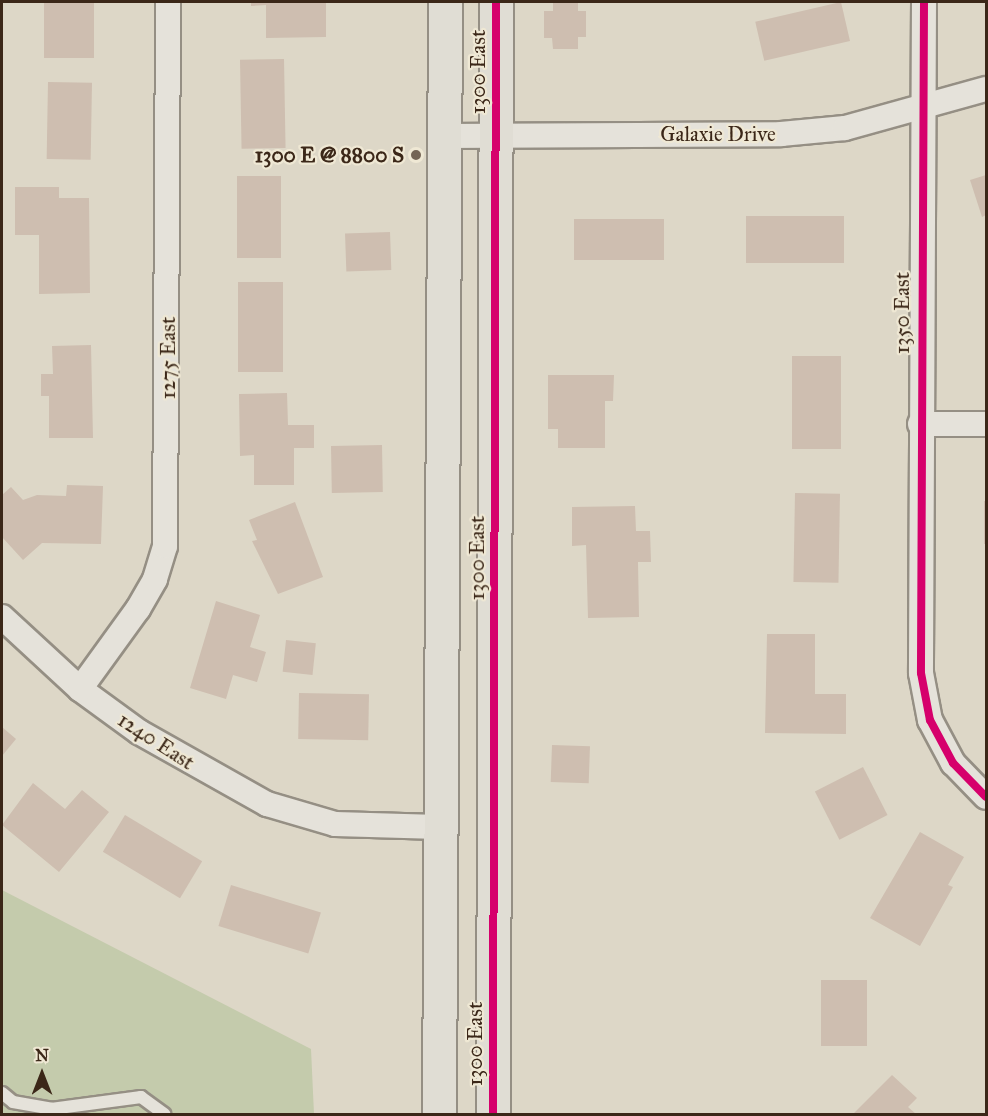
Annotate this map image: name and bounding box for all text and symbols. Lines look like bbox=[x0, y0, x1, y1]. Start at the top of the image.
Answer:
street label: 1300 East bbox=[465, 30, 491, 114]
street label: Galaxie Drive bbox=[660, 121, 776, 147]
place label: 1300 E @ 8800 S bbox=[255, 142, 404, 168]
marker: 1300 E @ 8800 S bbox=[409, 148, 423, 162]
street label: 1350 East bbox=[889, 272, 915, 354]
street label: 1275 East bbox=[155, 317, 181, 399]
street label: 1300 East bbox=[464, 516, 490, 600]
street label: 1240 East bbox=[113, 707, 199, 775]
street label: 1300 East bbox=[462, 1002, 488, 1086]
north arrow bbox=[12, 1044, 72, 1104]
text: N bbox=[35, 1046, 49, 1065]

